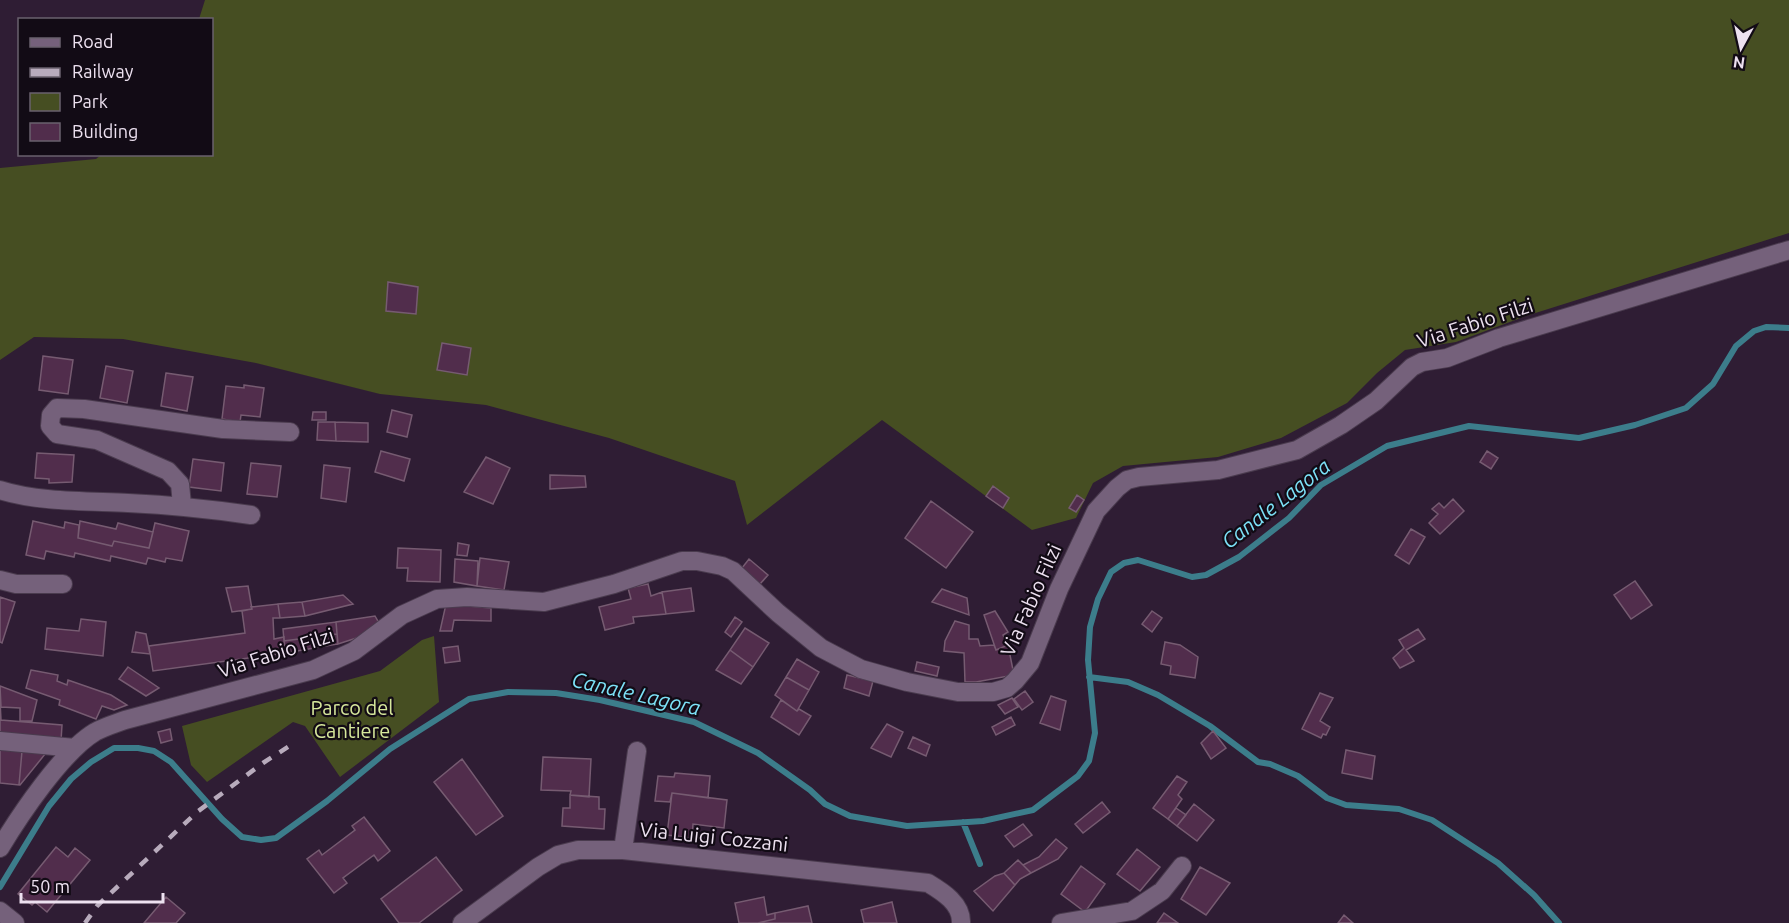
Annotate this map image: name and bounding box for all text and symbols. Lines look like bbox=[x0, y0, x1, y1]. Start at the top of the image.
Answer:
legend bbox=[18, 18, 213, 156]
north arrow bbox=[1711, 18, 1771, 78]
text: Road bbox=[72, 31, 114, 51]
text: N bbox=[1732, 53, 1746, 73]
text: Railway bbox=[72, 61, 134, 81]
text: Park bbox=[72, 91, 108, 111]
text: Building bbox=[72, 121, 138, 141]
street label: Via Fabio Filzi bbox=[1414, 293, 1536, 352]
water label: Canale Lagora bbox=[1216, 453, 1334, 553]
street label: Via Fabio Filzi bbox=[995, 540, 1066, 660]
street label: Via Fabio Filzi bbox=[215, 623, 337, 682]
water label: Canale Lagora bbox=[570, 667, 703, 719]
park label: Parco del Cantiere bbox=[310, 696, 394, 742]
street label: Via Luigi Cozzani bbox=[639, 817, 789, 856]
scale bar bbox=[21, 866, 164, 904]
text: 50 m bbox=[30, 876, 70, 896]

